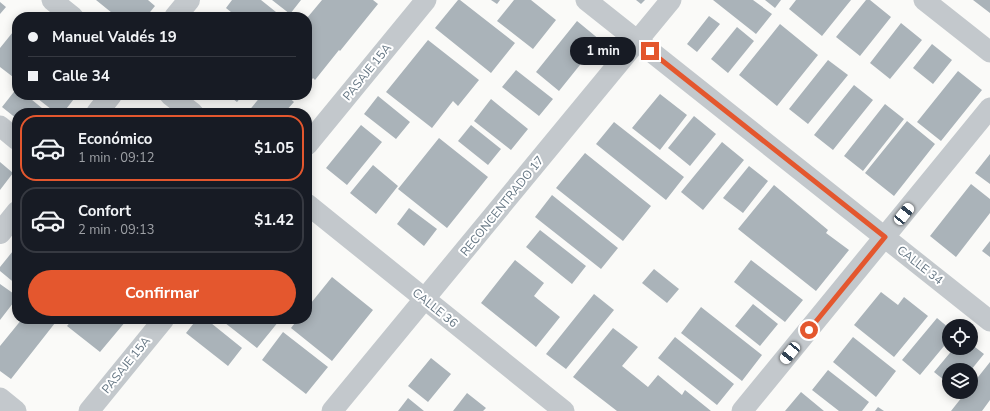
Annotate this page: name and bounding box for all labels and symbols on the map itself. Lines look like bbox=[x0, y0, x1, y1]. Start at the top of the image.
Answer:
callout: 1 min bbox=[570, 37, 636, 65]
street label: PASAJE 15A bbox=[339, 40, 395, 104]
route end bbox=[641, 42, 659, 60]
street label: RECONCENTRADO 17 bbox=[457, 153, 547, 259]
car bbox=[892, 201, 916, 227]
street label: CALLE 34 bbox=[894, 242, 946, 288]
street label: CALLE 36 bbox=[409, 285, 461, 331]
route start bbox=[800, 321, 818, 339]
street label: PASAJE 15A bbox=[98, 333, 154, 397]
car bbox=[778, 340, 802, 366]

